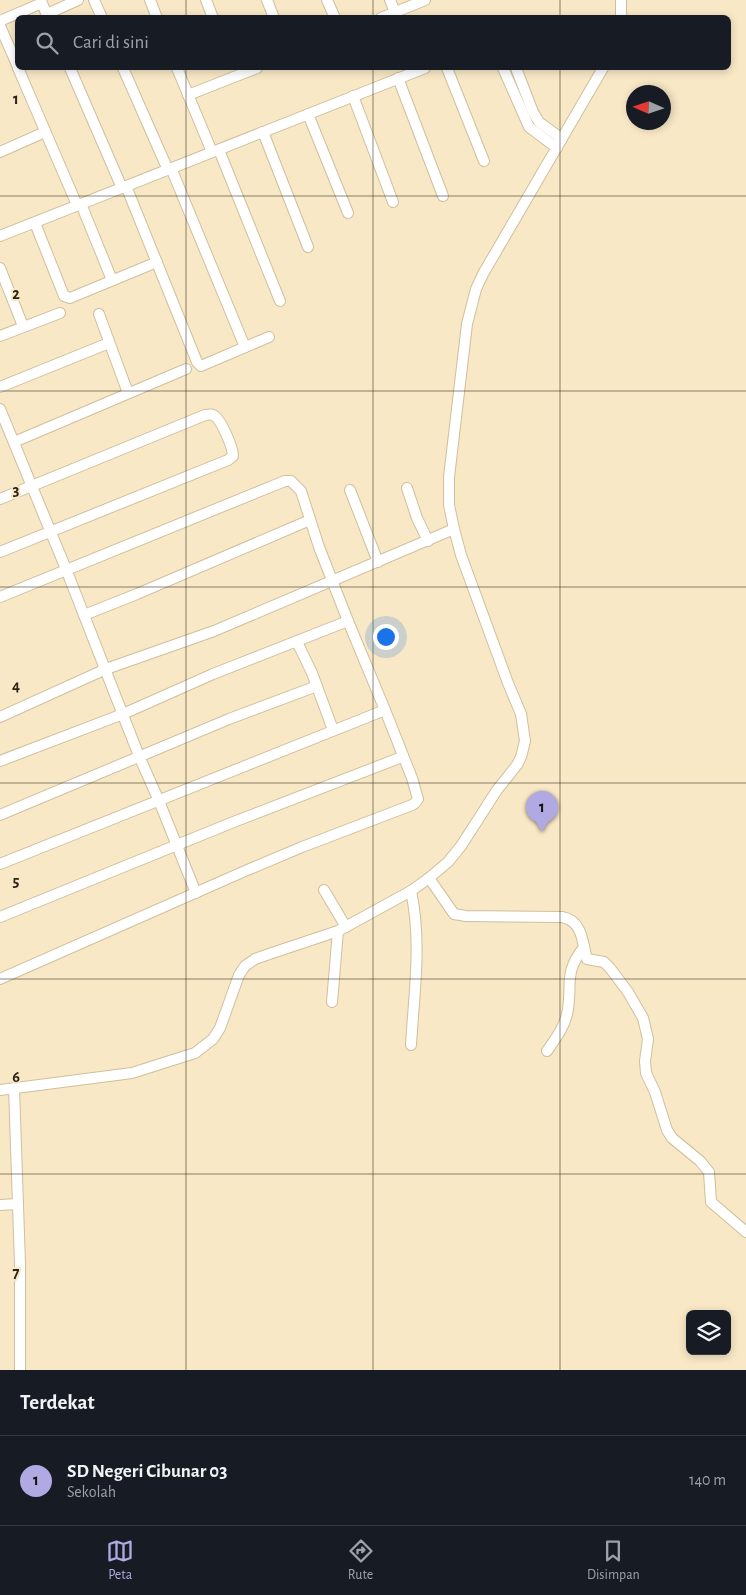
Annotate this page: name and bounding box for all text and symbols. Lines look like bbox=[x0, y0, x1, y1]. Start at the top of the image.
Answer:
search box bbox=[15, 15, 731, 70]
icon: search bbox=[33, 29, 61, 57]
text: Cari di sini bbox=[73, 33, 149, 52]
north arrow bbox=[626, 85, 671, 130]
text: 1 bbox=[13, 91, 19, 107]
text: 2 bbox=[12, 286, 20, 302]
text: 3 bbox=[13, 482, 20, 498]
your location bbox=[373, 624, 399, 650]
text: 4 bbox=[12, 678, 20, 694]
pin: 1 bbox=[526, 791, 558, 832]
text: 5 bbox=[13, 873, 20, 889]
text: 6 bbox=[12, 1069, 20, 1085]
text: 7 bbox=[13, 1265, 20, 1281]
map controls bbox=[686, 1310, 731, 1355]
button: layers bbox=[686, 1310, 731, 1355]
text: Terdekat bbox=[20, 1392, 95, 1413]
text: SD Negeri Cibunar 03 bbox=[67, 1462, 227, 1481]
text: 1 bbox=[33, 1472, 39, 1488]
text: 140 m bbox=[689, 1472, 726, 1488]
text: Sekolah bbox=[67, 1484, 116, 1500]
tab: Peta bbox=[106, 1537, 134, 1584]
tab: Rute bbox=[347, 1537, 375, 1584]
tab: Disimpan bbox=[587, 1537, 640, 1584]

